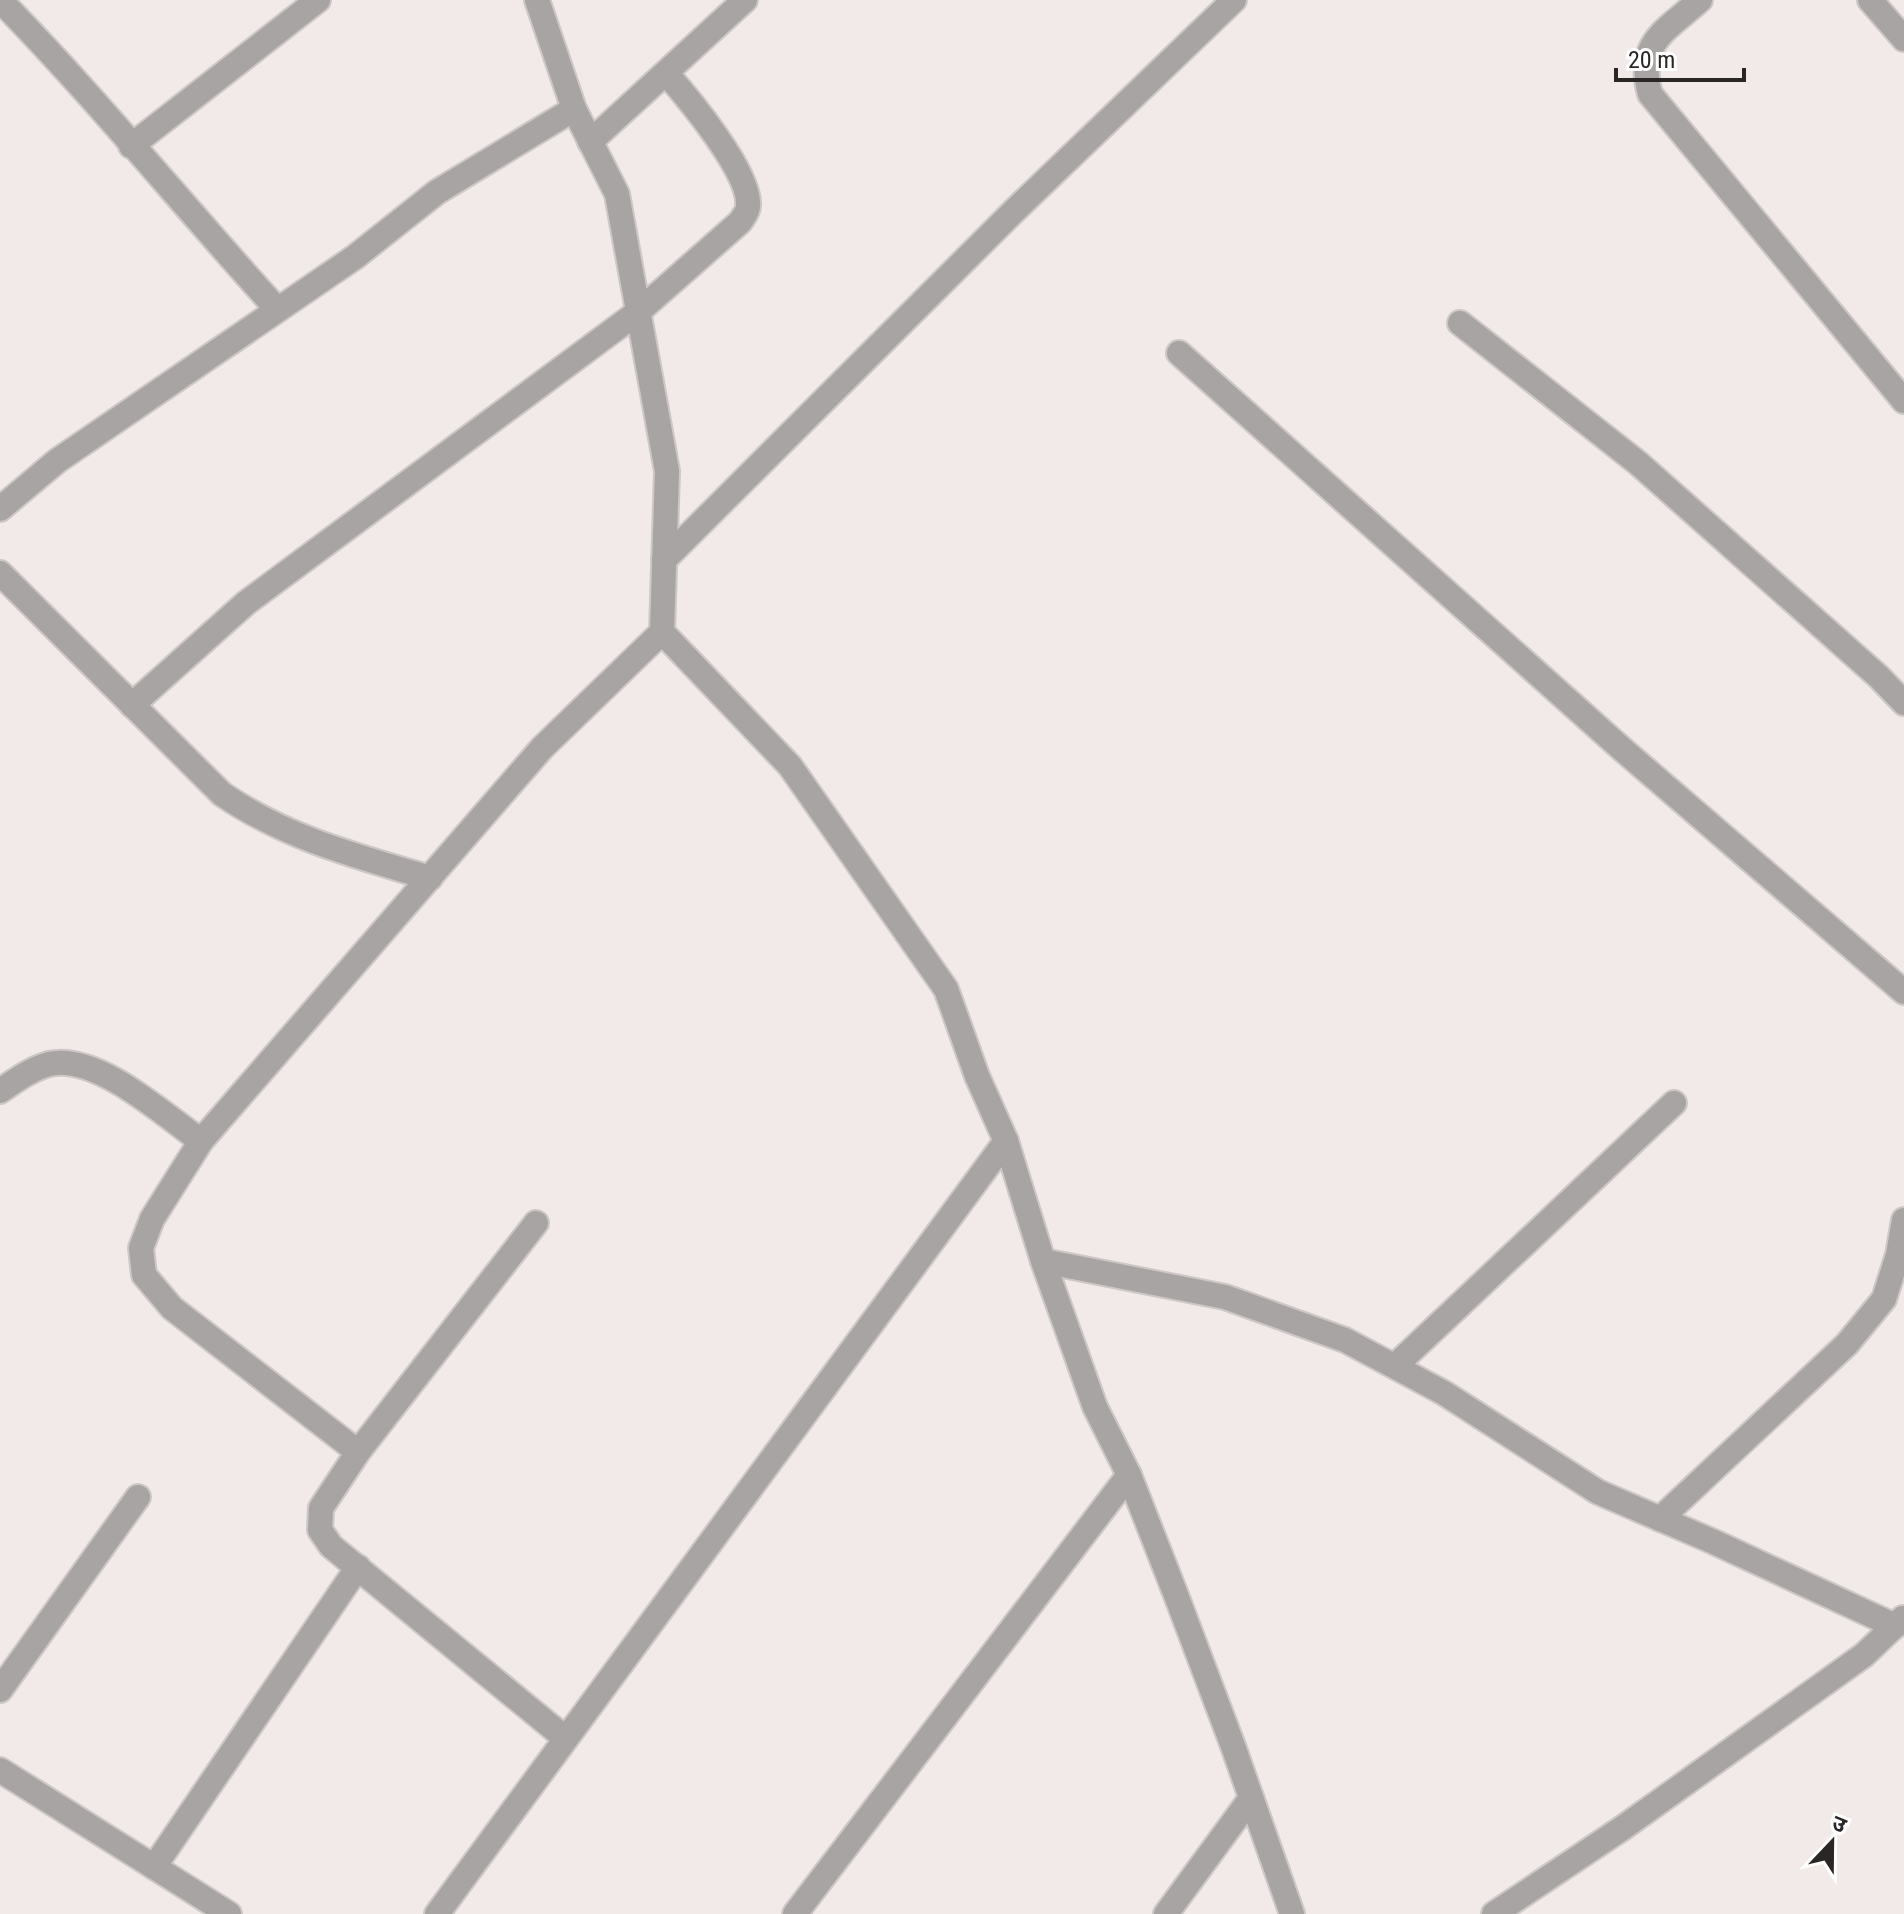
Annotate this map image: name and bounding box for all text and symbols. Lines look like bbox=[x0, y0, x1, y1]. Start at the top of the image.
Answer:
scale bar bbox=[1616, 32, 1744, 82]
text: 20 m bbox=[1628, 46, 1675, 74]
north arrow bbox=[1792, 1802, 1872, 1882]
text: उ bbox=[1829, 1810, 1851, 1838]

